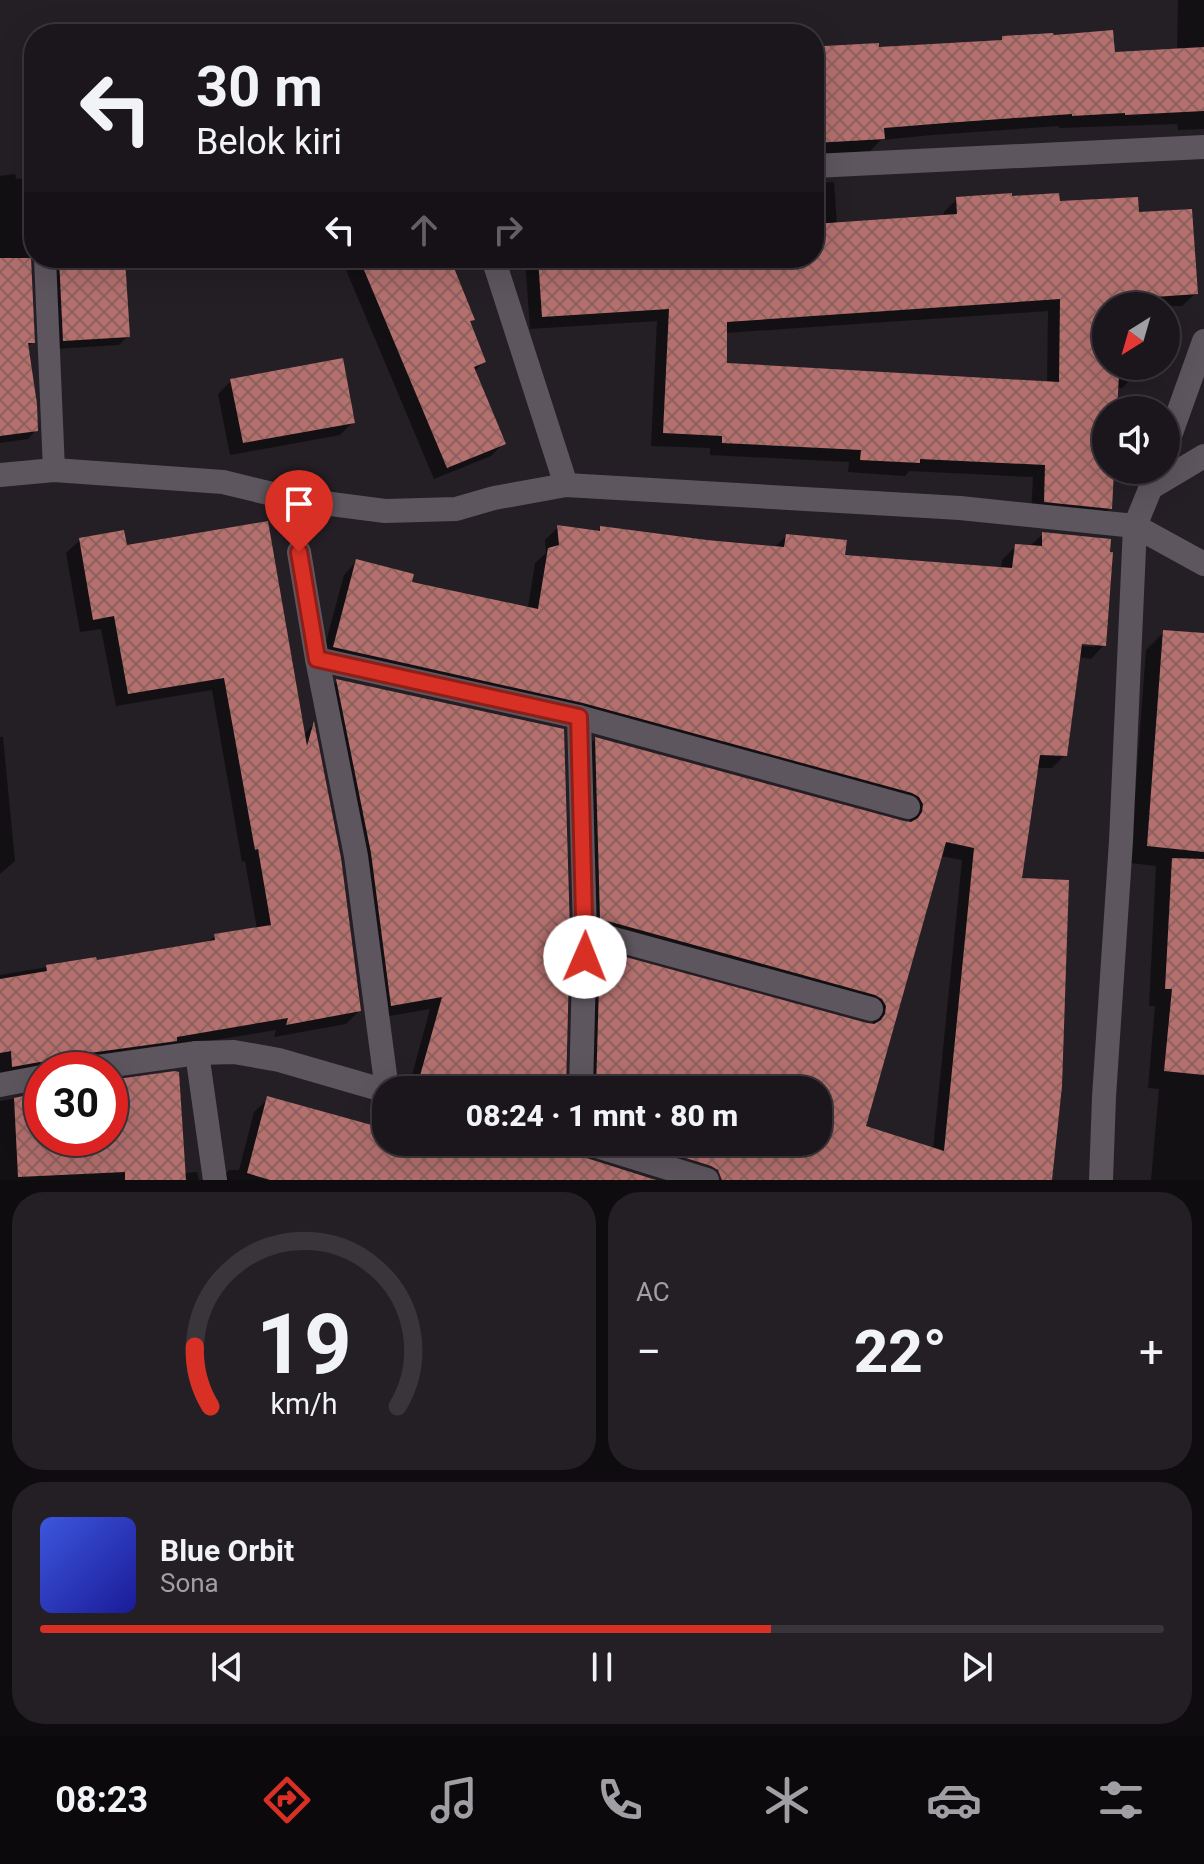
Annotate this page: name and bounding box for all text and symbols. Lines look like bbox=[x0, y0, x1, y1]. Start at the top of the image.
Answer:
text: 30 m bbox=[196, 54, 323, 120]
icon: left bbox=[64, 56, 168, 160]
text: Belok kiri bbox=[196, 121, 342, 163]
icon: left bbox=[318, 208, 362, 252]
icon: ahead bbox=[402, 208, 446, 252]
icon: right bbox=[486, 208, 530, 252]
north arrow bbox=[1092, 292, 1180, 380]
map controls bbox=[1092, 292, 1180, 484]
button: sound bbox=[1092, 396, 1180, 484]
pin bbox=[265, 470, 333, 552]
icon: arrive bbox=[277, 482, 321, 526]
position arrow bbox=[543, 915, 627, 999]
speed limit sign: 30 bbox=[24, 1052, 128, 1156]
text: 08:24 · 1 mnt · 80 m bbox=[466, 1098, 738, 1133]
text: AC bbox=[636, 1277, 670, 1307]
text: 19 bbox=[256, 1296, 352, 1393]
text: 22° bbox=[854, 1316, 947, 1387]
text: − bbox=[636, 1326, 661, 1378]
text: + bbox=[1139, 1326, 1164, 1378]
text: km/h bbox=[270, 1387, 338, 1421]
text: Blue Orbit bbox=[160, 1533, 294, 1568]
text: Sona bbox=[160, 1568, 219, 1598]
icon: previous bbox=[205, 1645, 249, 1689]
icon: pause bbox=[580, 1645, 624, 1689]
icon: next bbox=[955, 1645, 999, 1689]
icon: directions bbox=[259, 1772, 315, 1828]
icon: music bbox=[426, 1772, 482, 1828]
icon: phone bbox=[592, 1772, 648, 1828]
icon: climate bbox=[759, 1772, 815, 1828]
icon: car bbox=[926, 1772, 982, 1828]
icon: filters bbox=[1093, 1772, 1149, 1828]
text: 08:23 bbox=[55, 1779, 148, 1821]

